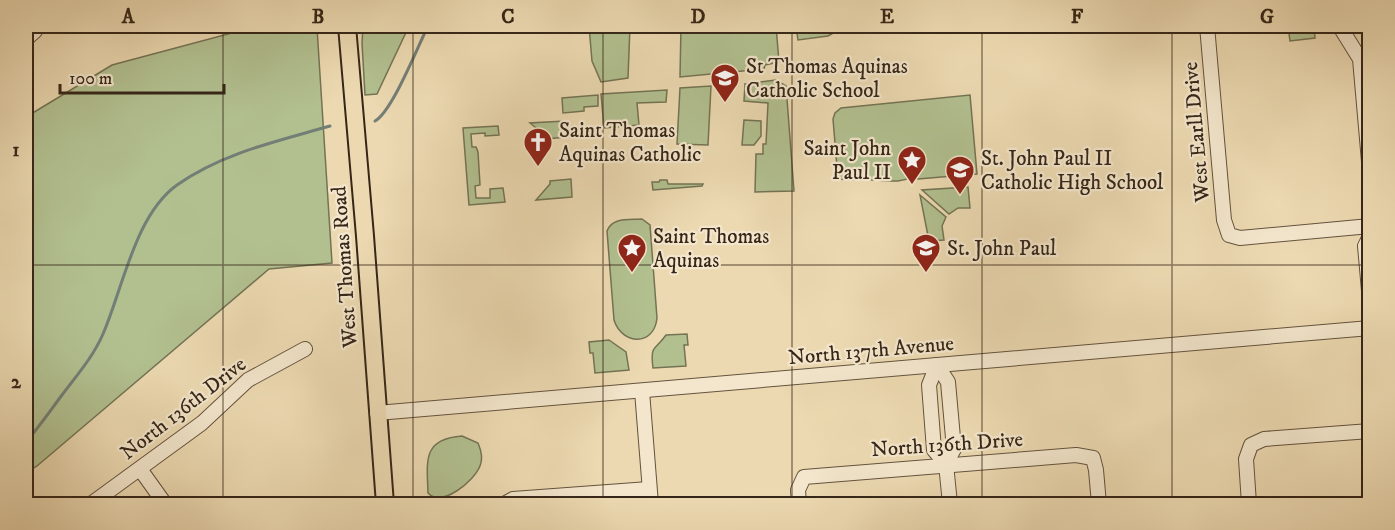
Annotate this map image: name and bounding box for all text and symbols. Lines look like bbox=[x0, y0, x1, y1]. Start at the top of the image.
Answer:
text: A bbox=[121, 5, 136, 30]
text: B bbox=[312, 5, 324, 30]
text: C bbox=[501, 5, 515, 30]
text: D bbox=[691, 5, 706, 30]
text: E bbox=[880, 5, 894, 30]
text: F bbox=[1071, 5, 1084, 30]
text: G bbox=[1260, 5, 1274, 30]
place label: St Thomas Aquinas Catholic School bbox=[746, 54, 908, 104]
scale bar bbox=[60, 57, 224, 95]
street label: West Earll Drive bbox=[1178, 60, 1216, 204]
school or university icon: St Thomas Aquinas Catholic School bbox=[709, 62, 741, 104]
text: 100 m bbox=[69, 68, 112, 90]
place label: Saint Thomas Aquinas Catholic bbox=[559, 118, 701, 168]
church icon: Saint Thomas Aquinas Catholic bbox=[522, 126, 554, 168]
place label: Saint John Paul II bbox=[803, 136, 891, 186]
text: 1 bbox=[12, 138, 20, 163]
place icon: Saint John Paul II bbox=[896, 144, 928, 186]
place label: St. John Paul II Catholic High School bbox=[981, 146, 1164, 196]
school or university icon: St. John Paul II Catholic High School bbox=[944, 154, 976, 196]
street label: West Thomas Road bbox=[326, 185, 364, 350]
place label: Saint Thomas Aquinas bbox=[653, 224, 769, 274]
place icon: Saint Thomas Aquinas bbox=[616, 232, 648, 274]
school or university icon: St. John Paul bbox=[910, 232, 942, 274]
place label: St. John Paul bbox=[947, 236, 1057, 262]
street label: North 137th Avenue bbox=[787, 331, 955, 371]
street label: North 136th Drive bbox=[116, 351, 252, 466]
text: 2 bbox=[11, 370, 22, 395]
street label: North 136th Drive bbox=[870, 427, 1024, 463]

